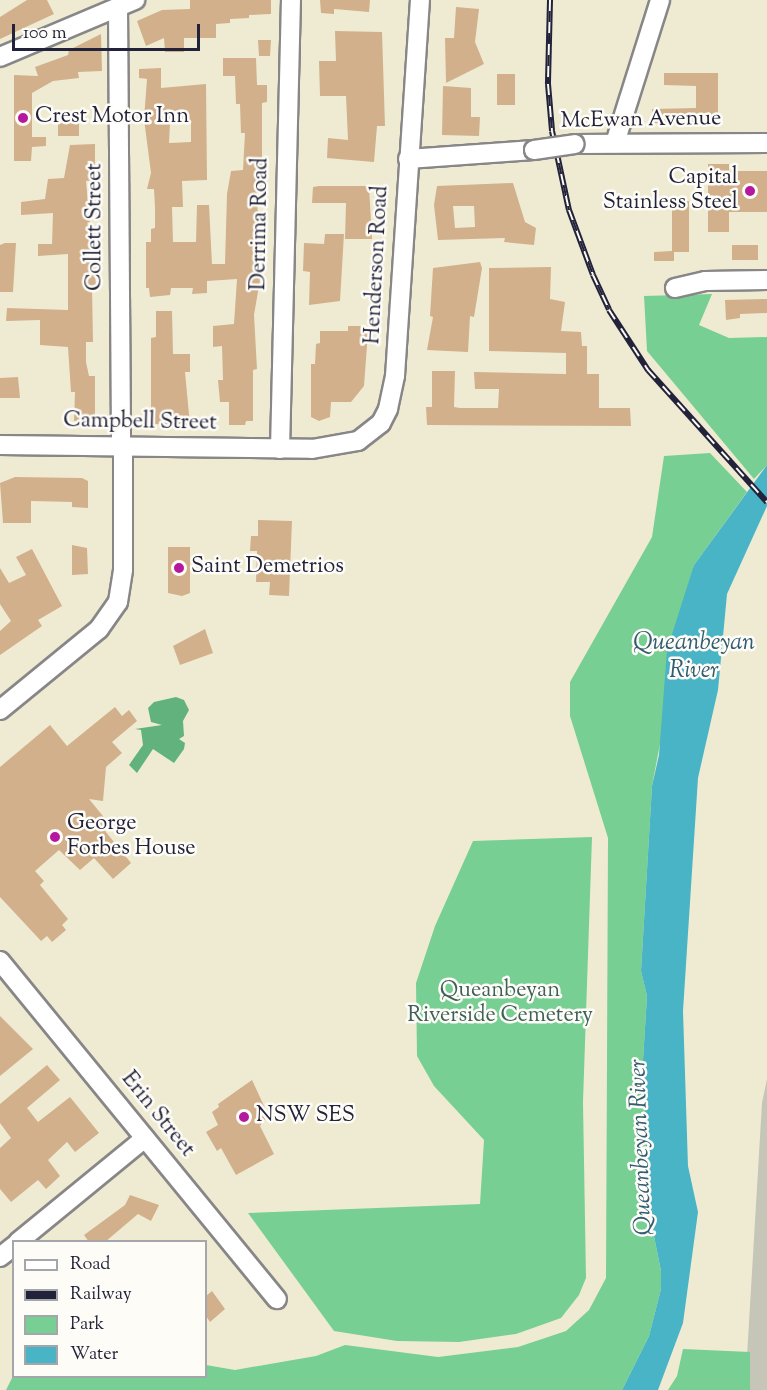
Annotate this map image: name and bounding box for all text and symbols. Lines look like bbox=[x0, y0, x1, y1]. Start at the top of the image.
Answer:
scale bar bbox=[15, 12, 202, 50]
text: 100 m bbox=[23, 21, 67, 47]
place label: Crest Motor Inn bbox=[35, 105, 189, 131]
street label: McEwan Avenue bbox=[560, 106, 722, 136]
marker: Crest Motor Inn bbox=[16, 111, 30, 125]
street label: Derrima Road bbox=[247, 157, 275, 291]
street label: Collett Street bbox=[83, 163, 109, 291]
place label: Capital Stainless Steel bbox=[603, 165, 738, 216]
marker: Capital Stainless Steel bbox=[743, 184, 757, 198]
street label: Henderson Road bbox=[361, 185, 395, 345]
street label: Campbell Street bbox=[63, 408, 217, 438]
place label: Saint Demetrios bbox=[191, 555, 344, 581]
marker: Saint Demetrios bbox=[172, 561, 186, 575]
water label: Queanbeyan River bbox=[633, 630, 755, 686]
place label: George Forbes House bbox=[67, 811, 196, 862]
marker: George Forbes House bbox=[48, 830, 62, 844]
park label: Queanbeyan Riverside Cemetery bbox=[407, 978, 593, 1030]
water label: Queanbeyan River bbox=[625, 1058, 659, 1236]
street label: Erin Street bbox=[115, 1067, 199, 1163]
place label: NSW SES bbox=[256, 1104, 355, 1130]
marker: NSW SES bbox=[237, 1110, 251, 1124]
legend bbox=[12, 1240, 207, 1378]
text: Road bbox=[70, 1252, 110, 1278]
text: Railway bbox=[70, 1282, 132, 1308]
text: Park bbox=[70, 1312, 104, 1338]
text: Water bbox=[70, 1342, 118, 1368]

